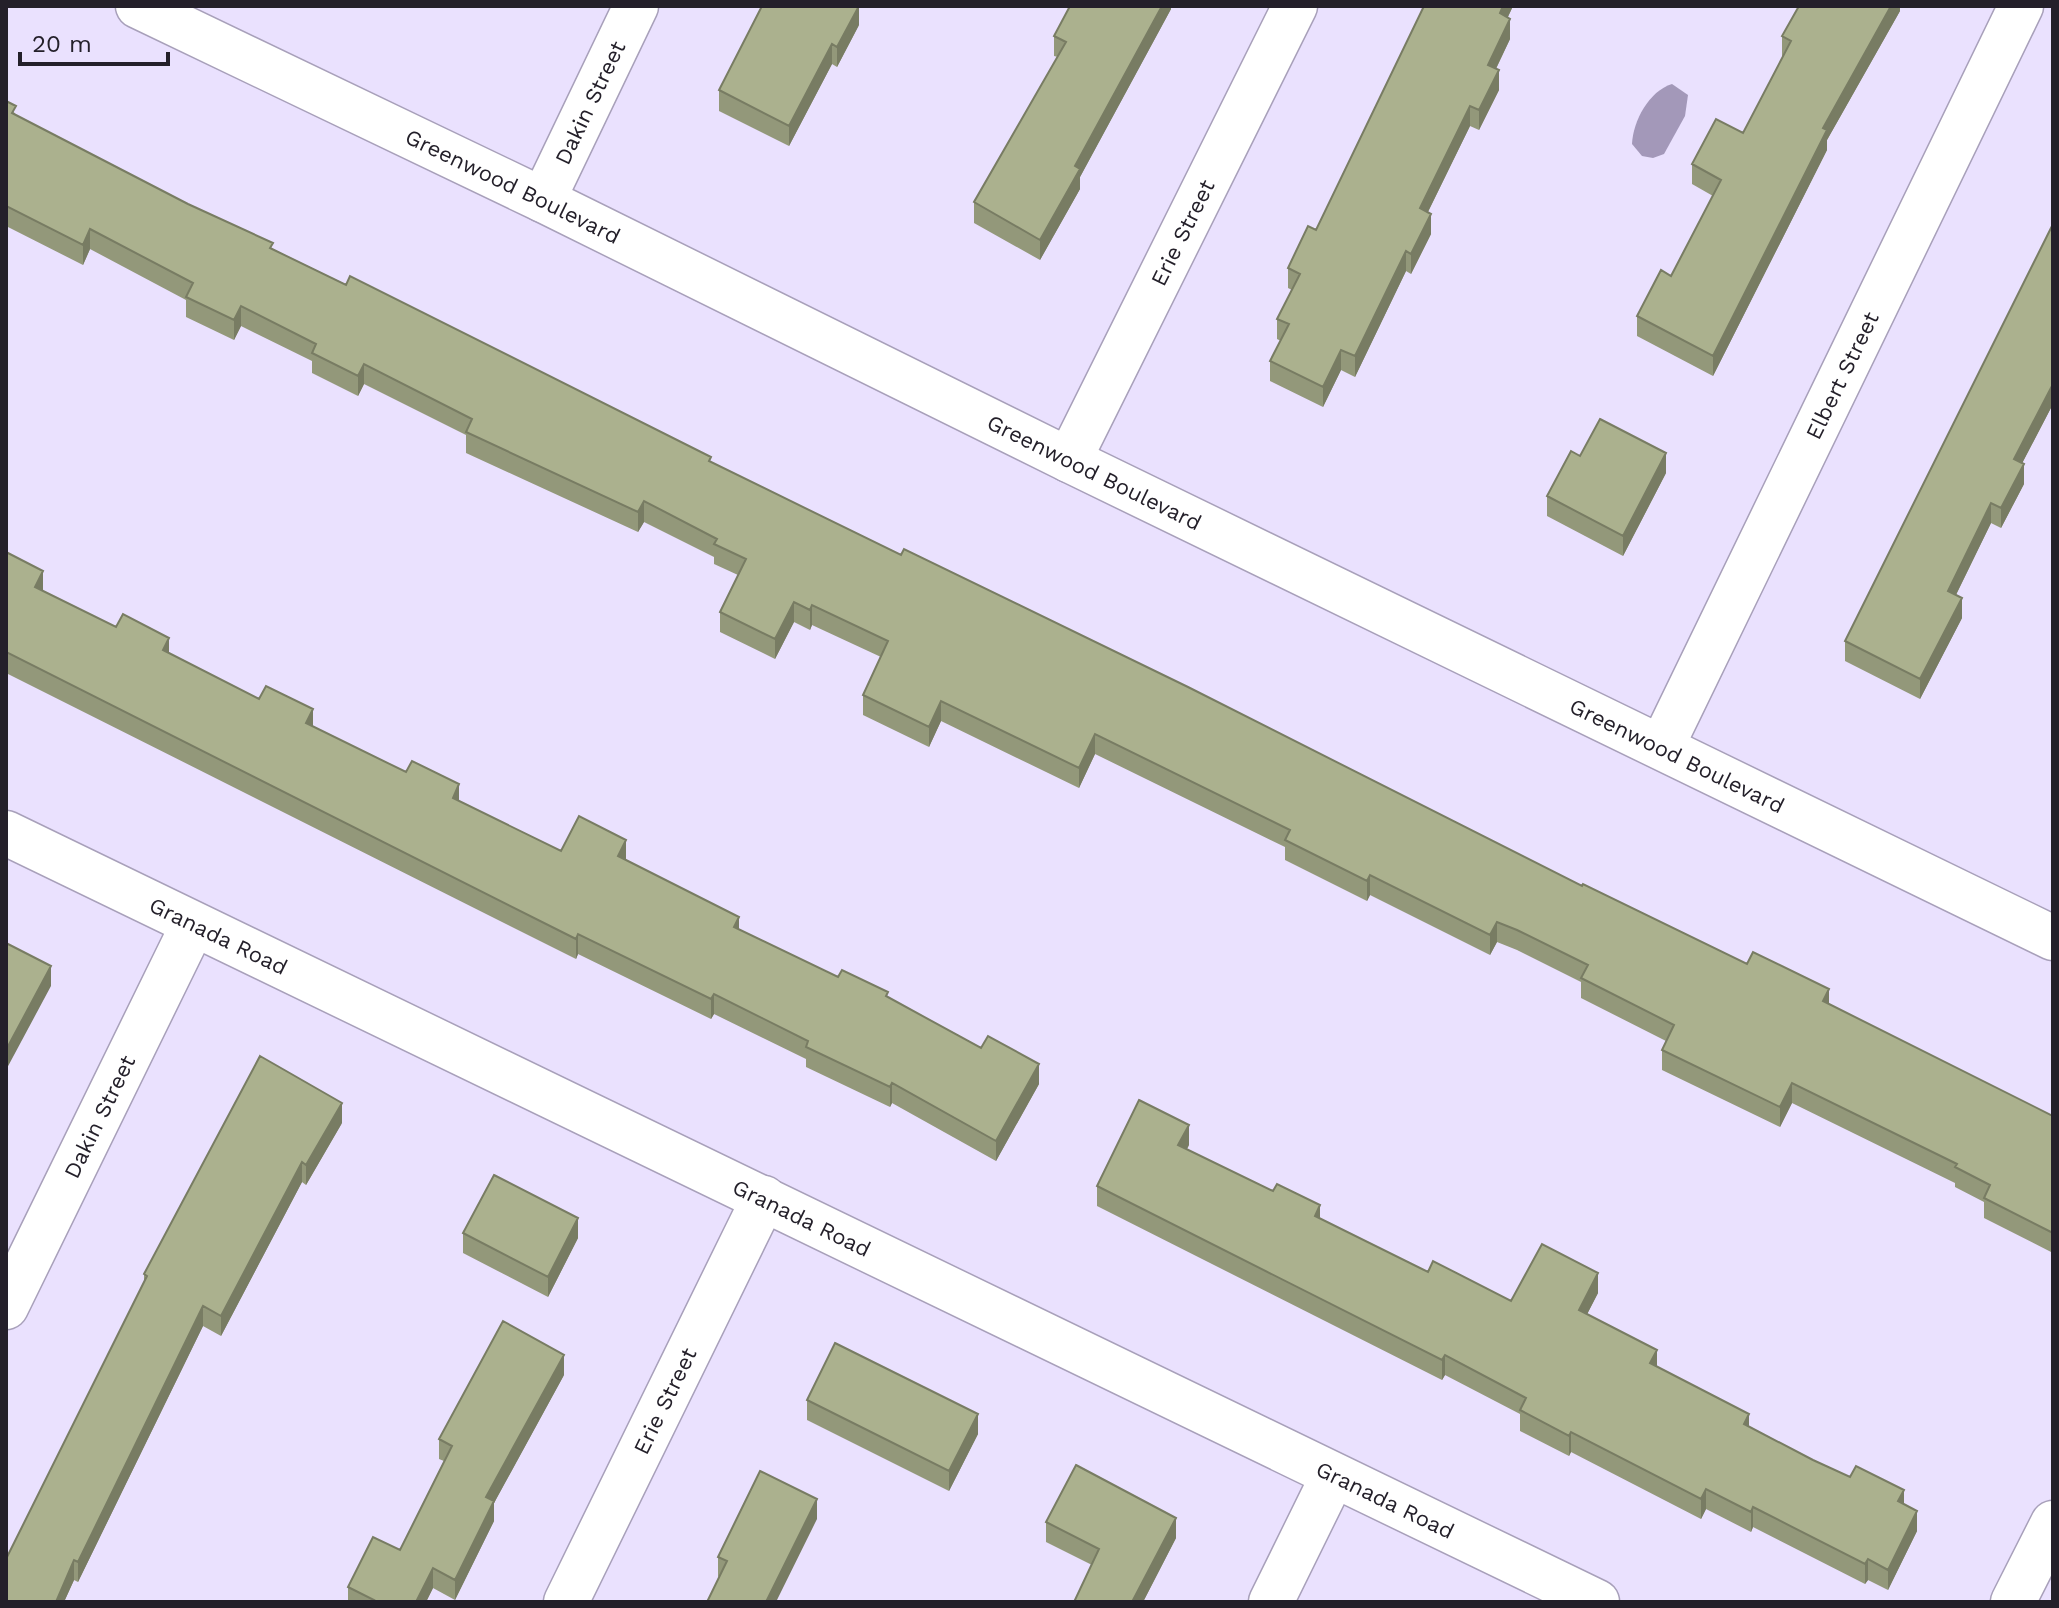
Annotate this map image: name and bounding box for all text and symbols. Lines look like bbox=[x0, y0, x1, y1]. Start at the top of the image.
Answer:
scale bar bbox=[20, 16, 168, 66]
text: 20 m bbox=[32, 30, 92, 58]
street label: Dakin Street bbox=[550, 37, 630, 169]
street label: Greenwood Boulevard bbox=[401, 124, 624, 249]
street label: Erie Street bbox=[1146, 176, 1220, 290]
street label: Elbert Street bbox=[1801, 308, 1884, 443]
street label: Greenwood Boulevard bbox=[983, 410, 1206, 535]
street label: Greenwood Boulevard bbox=[1566, 693, 1788, 819]
street label: Granada Road bbox=[145, 892, 291, 980]
street label: Dakin Street bbox=[59, 1051, 140, 1183]
street label: Granada Road bbox=[729, 1174, 875, 1262]
street label: Erie Street bbox=[628, 1344, 702, 1458]
street label: Granada Road bbox=[1312, 1456, 1458, 1544]

